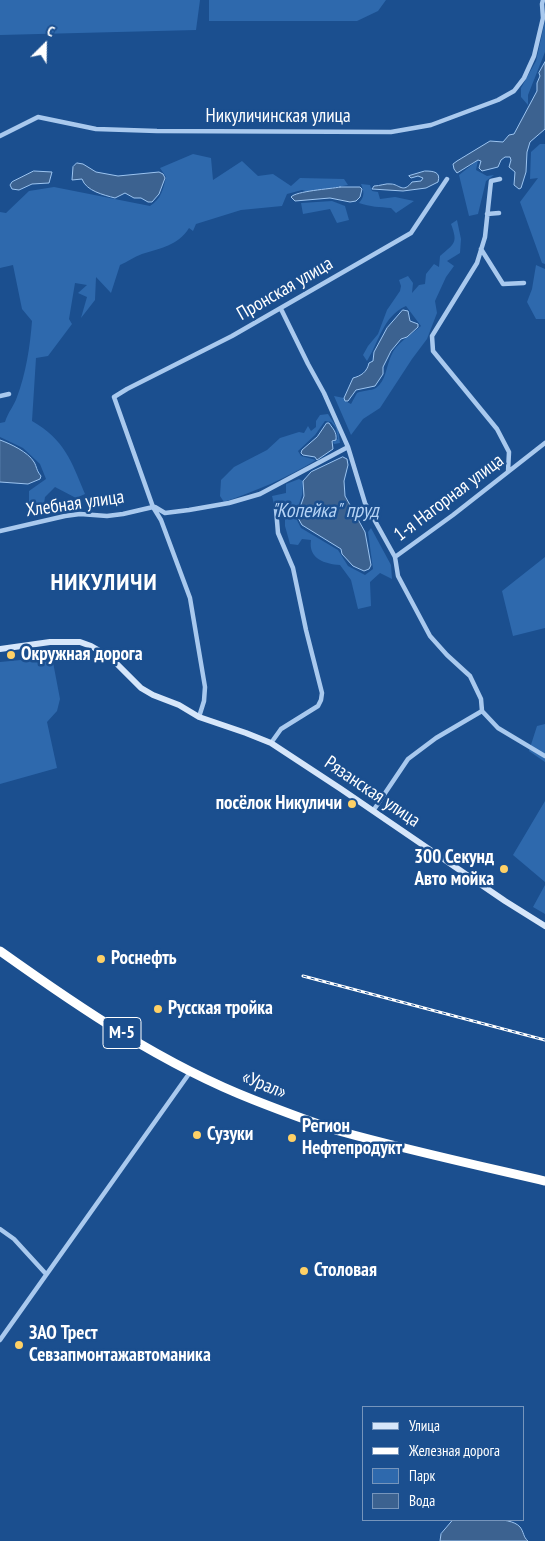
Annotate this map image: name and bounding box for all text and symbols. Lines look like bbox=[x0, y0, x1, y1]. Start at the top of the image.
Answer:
north arrow bbox=[20, 20, 70, 70]
text: С bbox=[44, 22, 57, 41]
street label: Никуличинская улица bbox=[205, 106, 351, 128]
street label: Пронская улица bbox=[233, 252, 337, 326]
street label: 1-я Нагорная улица bbox=[390, 449, 508, 547]
street label: Хлебная улица bbox=[24, 486, 126, 522]
water label: "Копейка" пруд bbox=[271, 499, 379, 523]
district label: НИКУЛИЧИ bbox=[49, 569, 159, 597]
place label: Окружная дорога bbox=[21, 644, 143, 666]
marker: Окружная дорога bbox=[5, 649, 17, 661]
street label: Рязанская улица bbox=[320, 752, 424, 832]
place label: посёлок Никуличи bbox=[216, 793, 342, 815]
marker: посёлок Никуличи bbox=[346, 798, 358, 810]
place label: 300 Секунд Авто мойка bbox=[414, 847, 494, 891]
marker: 300 Секунд Авто мойка bbox=[498, 863, 510, 875]
place label: Роснефть bbox=[111, 948, 177, 970]
marker: Роснефть bbox=[95, 953, 107, 965]
place label: Русская тройка bbox=[168, 998, 273, 1020]
marker: Русская тройка bbox=[152, 1003, 164, 1015]
road number: М-5 bbox=[103, 1018, 141, 1048]
street label: «Урал» bbox=[238, 1066, 290, 1104]
place label: Регион Нефтепродукт bbox=[302, 1116, 402, 1160]
place label: Сузуки bbox=[207, 1124, 253, 1146]
marker: Сузуки bbox=[191, 1129, 203, 1141]
marker: Регион Нефтепродукт bbox=[286, 1132, 298, 1144]
place label: Столовая bbox=[314, 1260, 377, 1282]
marker: Столовая bbox=[298, 1265, 310, 1277]
place label: ЗАО Трест Севзапмонтажавтоманика bbox=[29, 1323, 211, 1367]
marker: ЗАО Трест Севзапмонтажавтоманика bbox=[13, 1339, 25, 1351]
legend bbox=[362, 1406, 525, 1521]
text: Улица bbox=[409, 1416, 440, 1435]
text: Железная дорога bbox=[409, 1441, 500, 1460]
text: Парк bbox=[409, 1466, 435, 1485]
text: Вода bbox=[409, 1491, 435, 1510]

